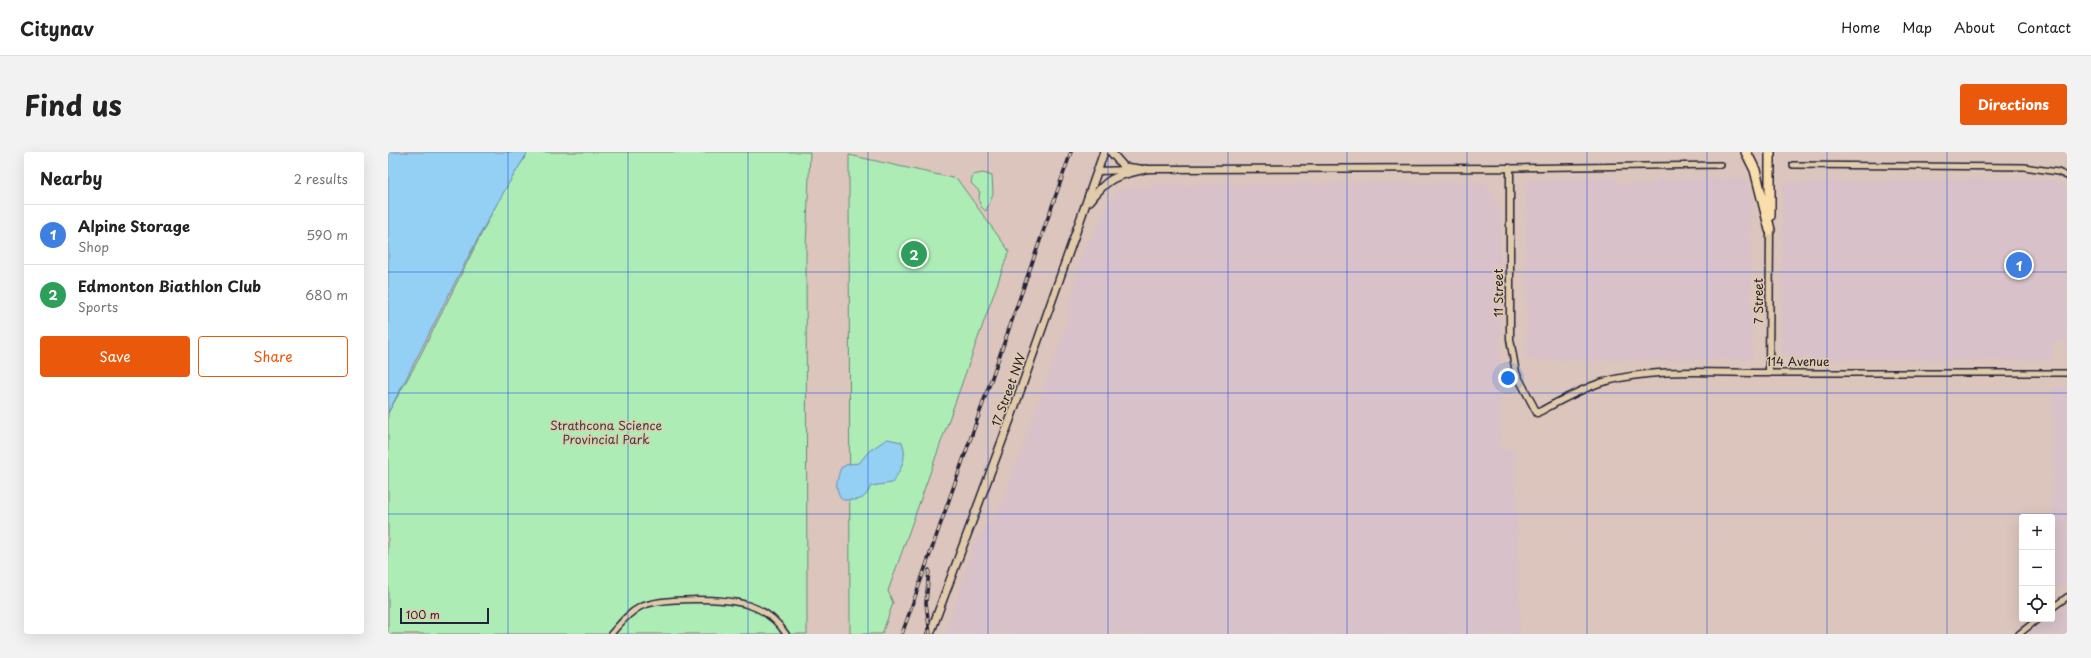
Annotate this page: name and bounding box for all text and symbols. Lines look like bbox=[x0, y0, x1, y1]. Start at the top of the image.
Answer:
text: Citynav bbox=[20, 14, 94, 42]
text: Home bbox=[1841, 17, 1880, 38]
text: Map bbox=[1902, 17, 1932, 38]
text: About bbox=[1954, 17, 1995, 38]
text: Contact bbox=[2017, 17, 2071, 38]
text: Find us bbox=[24, 83, 122, 126]
button: Directions bbox=[1960, 84, 2067, 125]
text: Nearby bbox=[40, 165, 102, 191]
text: 2 results bbox=[294, 169, 348, 188]
text: Alpine Storage bbox=[78, 214, 190, 237]
text: 1 bbox=[50, 225, 56, 244]
text: 590 m bbox=[306, 225, 348, 244]
text: Shop bbox=[78, 237, 109, 256]
pin: 2 bbox=[901, 239, 927, 269]
pin: 1 bbox=[2006, 250, 2032, 280]
street label: 11 Street bbox=[1489, 269, 1507, 317]
text: Edmonton Biathlon Club bbox=[78, 274, 261, 297]
street label: 7 Street bbox=[1749, 278, 1767, 324]
text: 2 bbox=[48, 285, 58, 304]
text: 680 m bbox=[305, 285, 348, 304]
text: Sports bbox=[78, 297, 118, 316]
button: Save bbox=[40, 336, 190, 377]
button: Share bbox=[198, 336, 348, 377]
street label: 17 Street NW bbox=[986, 350, 1030, 429]
street label: 114 Avenue bbox=[1767, 352, 1830, 370]
your location bbox=[1498, 368, 1518, 388]
park label: Strathcona Science Provincial Park bbox=[550, 416, 662, 448]
map controls bbox=[2019, 514, 2055, 622]
button: + bbox=[2019, 514, 2055, 550]
button: − bbox=[2019, 550, 2055, 586]
button: locate bbox=[2019, 586, 2055, 622]
scale bar bbox=[400, 606, 489, 625]
text: 100 m bbox=[406, 606, 440, 623]

